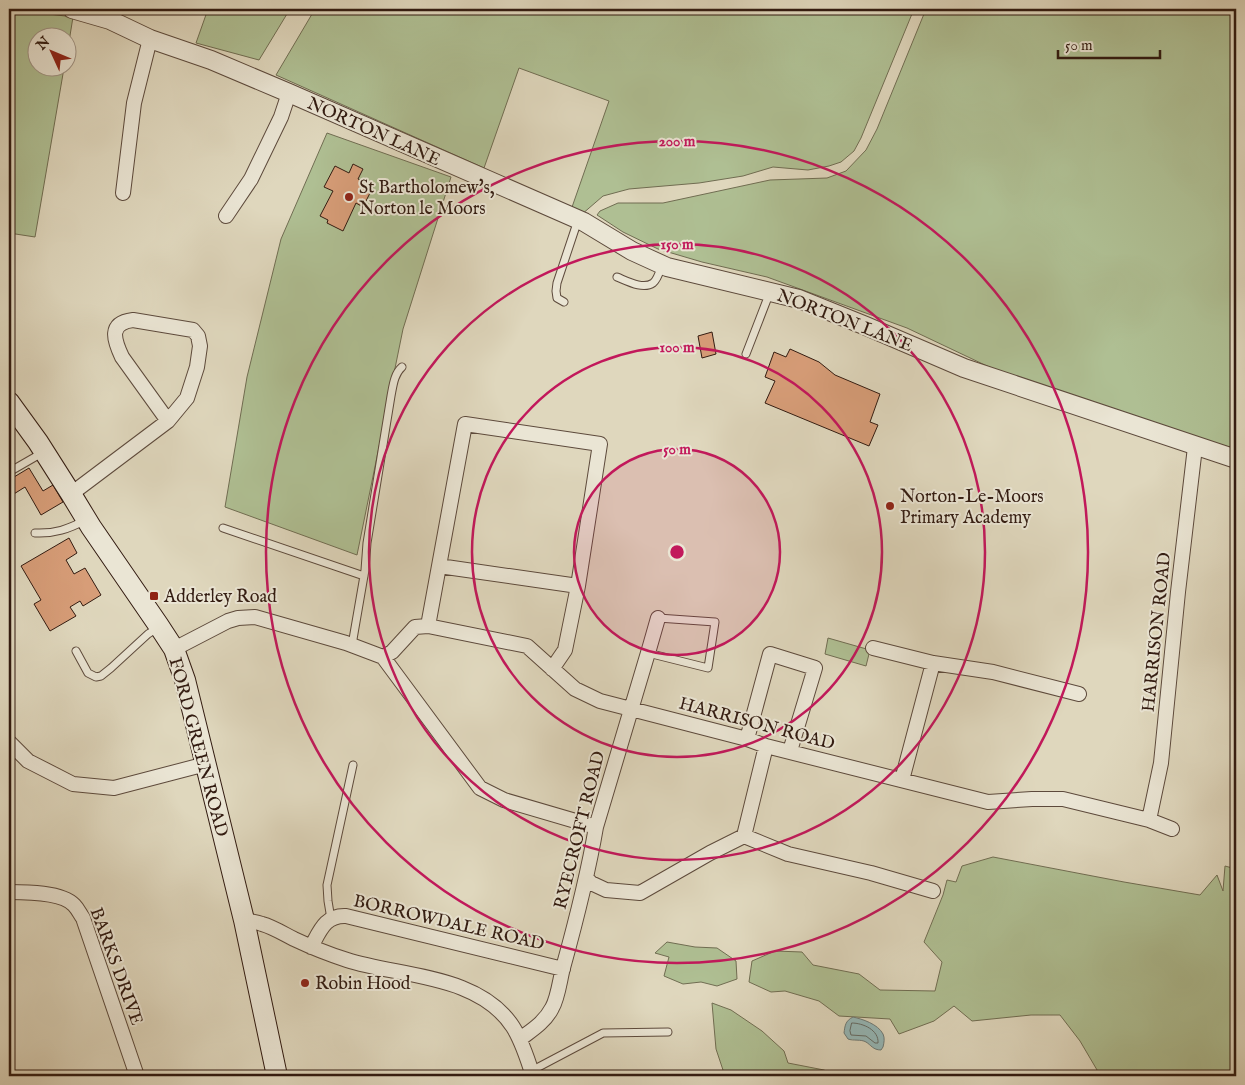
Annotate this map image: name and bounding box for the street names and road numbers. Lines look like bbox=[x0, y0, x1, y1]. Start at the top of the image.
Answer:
street label: NORTON LANE bbox=[303, 93, 444, 172]
street label: NORTON LANE bbox=[773, 285, 916, 358]
street label: HARRISON ROAD bbox=[1138, 551, 1177, 713]
street label: FORD GREEN ROAD bbox=[163, 655, 233, 840]
street label: HARRISON ROAD bbox=[676, 693, 837, 756]
street label: RYECROFT ROAD bbox=[550, 749, 611, 912]
street label: BORROWDALE ROAD bbox=[351, 890, 546, 957]
street label: BARKS DRIVE bbox=[84, 904, 148, 1029]

